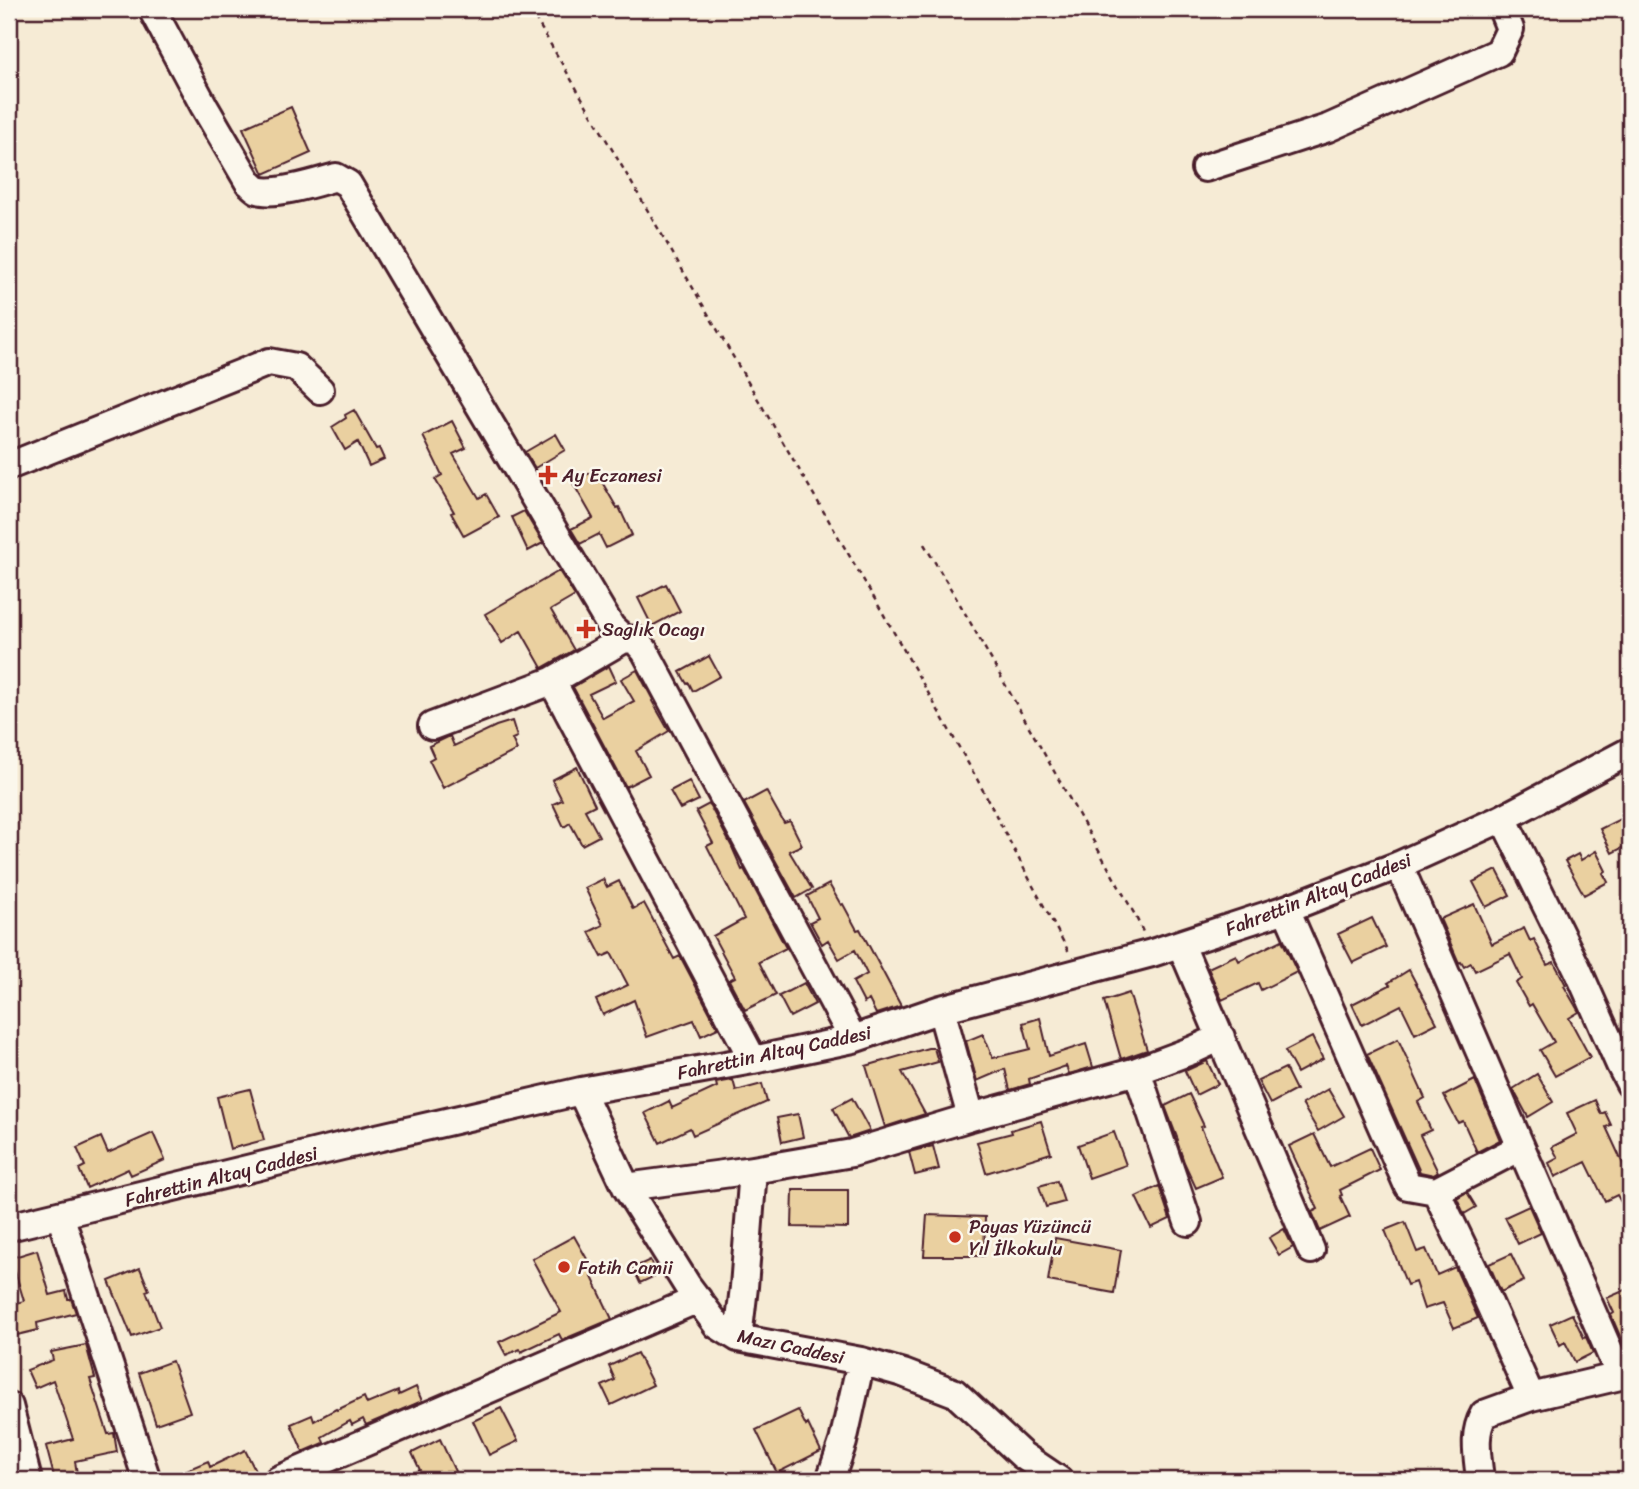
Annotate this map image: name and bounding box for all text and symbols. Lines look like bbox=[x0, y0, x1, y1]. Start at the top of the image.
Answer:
place label: Ay Eczanesi bbox=[561, 459, 663, 492]
marker: Ay Eczanesi bbox=[540, 467, 556, 483]
place label: Saglık Ocagı bbox=[602, 613, 705, 646]
marker: Saglık Ocagı bbox=[576, 619, 596, 639]
street label: Fahrettin Altay Caddesi bbox=[1220, 843, 1417, 945]
street label: Fahrettin Altay Caddesi bbox=[674, 1016, 875, 1089]
street label: Fahrettin Altay Caddesi bbox=[121, 1136, 322, 1216]
place label: Payas Yüzüncü Yıl İlkokulu bbox=[969, 1210, 1092, 1265]
marker: Payas Yüzüncü Yıl İlkokulu bbox=[947, 1229, 963, 1245]
place label: Fatih Camii bbox=[578, 1251, 674, 1284]
marker: Fatih Camii bbox=[556, 1259, 572, 1275]
street label: Mazı Caddesi bbox=[734, 1319, 848, 1374]

